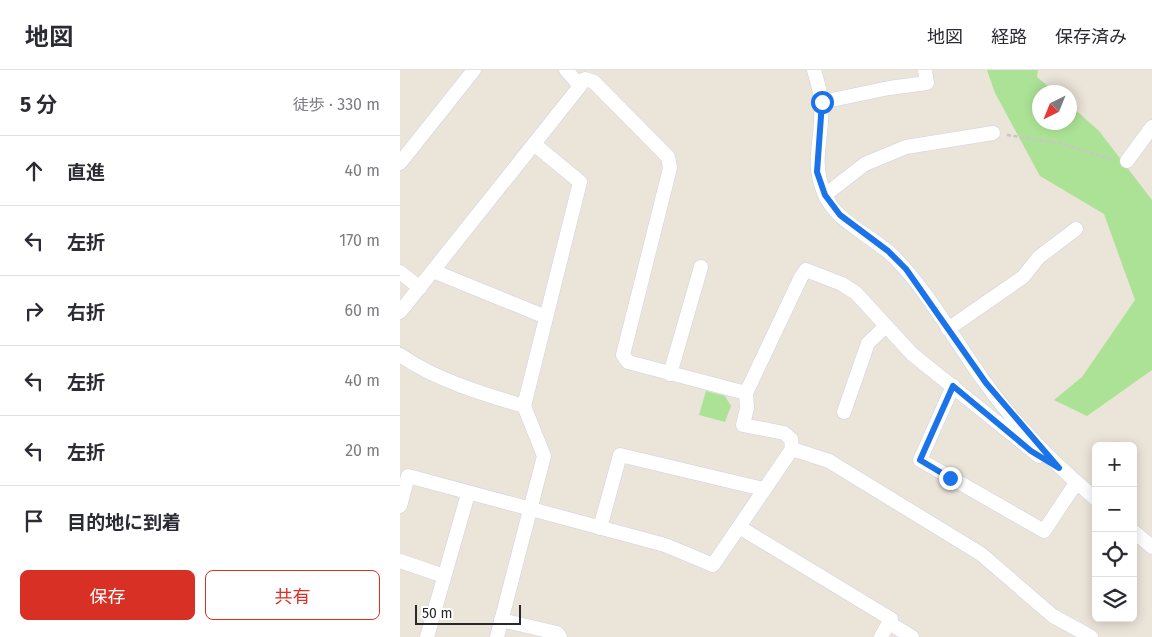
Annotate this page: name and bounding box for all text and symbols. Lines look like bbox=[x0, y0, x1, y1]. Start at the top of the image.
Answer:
text: 地図 bbox=[25, 23, 73, 51]
text: 地図 bbox=[927, 26, 963, 48]
text: 経路 bbox=[991, 26, 1027, 48]
text: 保存済み bbox=[1055, 26, 1127, 48]
north arrow bbox=[1032, 85, 1077, 130]
route start bbox=[811, 91, 834, 114]
text: 5 分 bbox=[20, 92, 57, 118]
text: 徒歩 · 330 m bbox=[293, 95, 380, 114]
icon: ahead bbox=[20, 157, 48, 185]
text: 直進 bbox=[67, 161, 105, 184]
text: 40 m bbox=[345, 161, 380, 180]
icon: left bbox=[20, 227, 48, 255]
text: 左折 bbox=[67, 231, 105, 254]
text: 170 m bbox=[339, 231, 380, 250]
icon: right bbox=[20, 297, 48, 325]
text: 右折 bbox=[67, 301, 105, 324]
text: 60 m bbox=[345, 301, 380, 320]
icon: left bbox=[20, 367, 48, 395]
text: 左折 bbox=[67, 371, 105, 394]
text: 40 m bbox=[345, 371, 380, 390]
icon: left bbox=[20, 437, 48, 465]
text: 左折 bbox=[67, 441, 105, 464]
text: 20 m bbox=[345, 441, 380, 460]
map controls bbox=[1092, 442, 1137, 622]
button: + bbox=[1092, 442, 1137, 487]
route end bbox=[939, 467, 962, 490]
button: − bbox=[1092, 487, 1137, 532]
icon: arrive bbox=[20, 507, 48, 535]
text: 目的地に到着 bbox=[67, 511, 181, 534]
button: locate bbox=[1092, 532, 1137, 577]
button: 保存 bbox=[20, 570, 195, 620]
button: 共有 bbox=[205, 570, 380, 620]
button: layers bbox=[1092, 577, 1137, 622]
scale bar bbox=[415, 602, 521, 625]
text: 50 m bbox=[422, 605, 453, 622]

